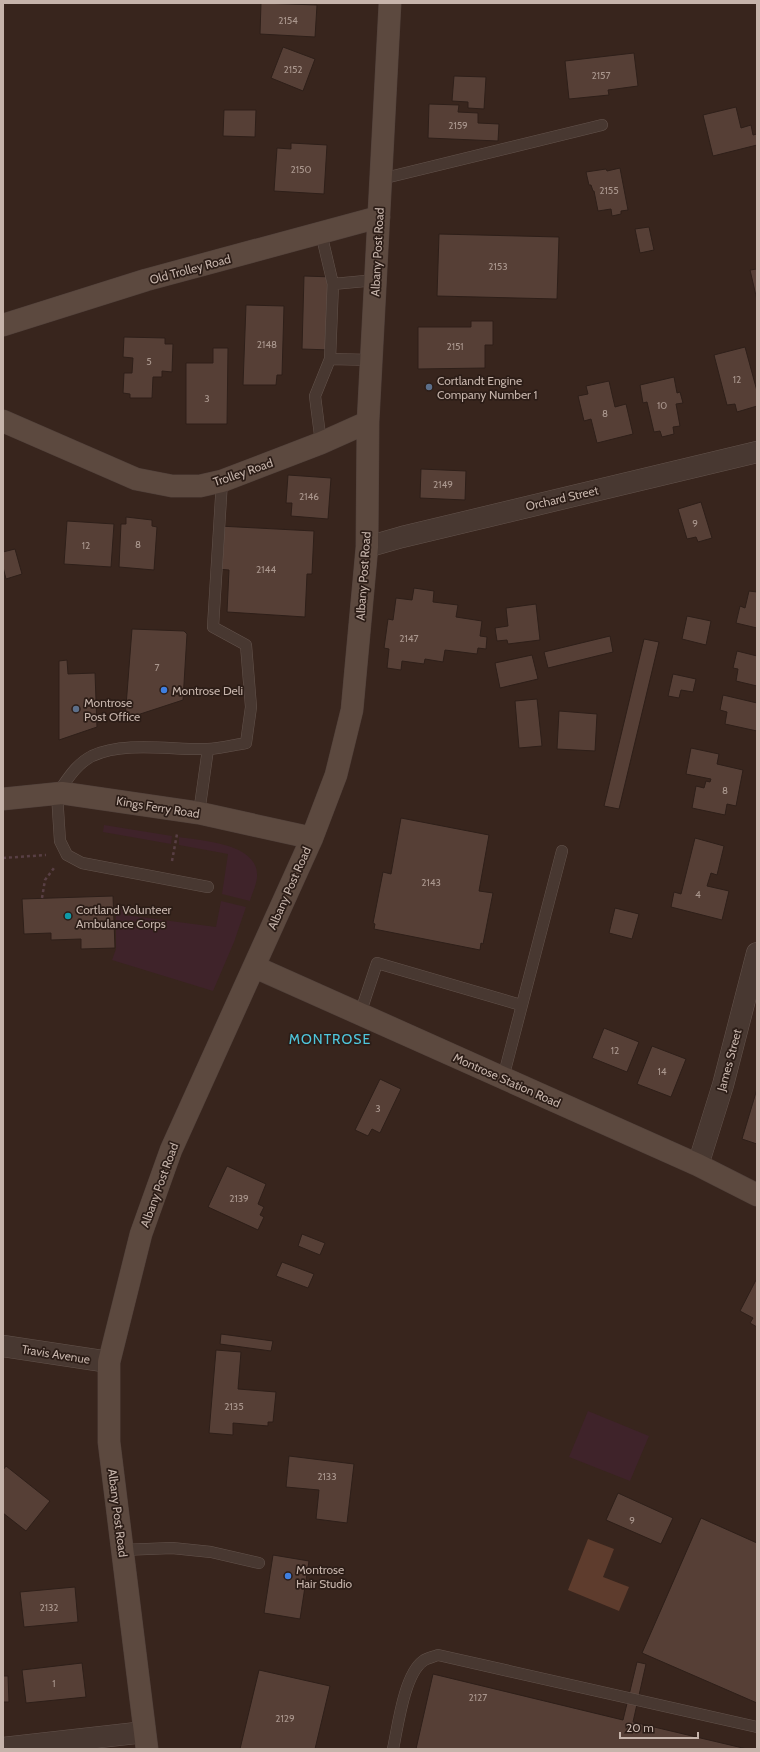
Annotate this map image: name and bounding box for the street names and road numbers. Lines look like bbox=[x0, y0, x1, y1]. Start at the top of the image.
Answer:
street label: Albany Post Road bbox=[367, 207, 387, 297]
street label: Old Trolley Road bbox=[148, 251, 232, 287]
street label: Trolley Road bbox=[211, 455, 275, 489]
street label: Orchard Street bbox=[524, 482, 600, 514]
street label: Albany Post Road bbox=[352, 531, 374, 621]
street label: Kings Ferry Road bbox=[115, 793, 201, 821]
street label: Albany Post Road bbox=[264, 844, 314, 932]
street label: James Street bbox=[713, 1027, 745, 1094]
street label: Montrose Station Road bbox=[451, 1050, 563, 1110]
street label: Albany Post Road bbox=[137, 1141, 181, 1229]
street label: Travis Avenue bbox=[21, 1341, 91, 1367]
street label: Albany Post Road bbox=[105, 1468, 131, 1558]

